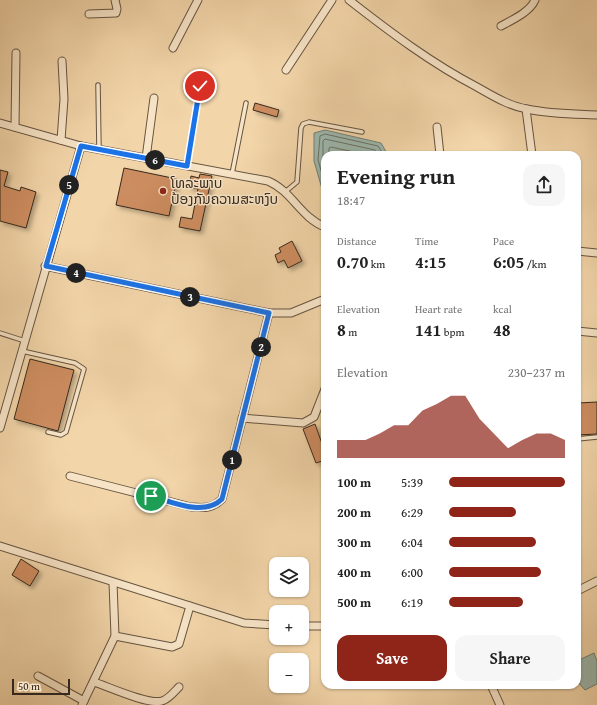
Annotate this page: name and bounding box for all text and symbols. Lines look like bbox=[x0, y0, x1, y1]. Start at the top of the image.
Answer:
pin bbox=[183, 69, 217, 103]
icon: check bbox=[189, 75, 211, 97]
pin: 6 bbox=[145, 150, 165, 170]
text: 6 bbox=[152, 152, 158, 168]
text: Evening run bbox=[337, 160, 455, 192]
button: share bbox=[523, 164, 565, 206]
place label: ໂທລະພາບ ປ້ອງກັນຄວາມສະຫງົບ bbox=[170, 173, 278, 209]
pin: 5 bbox=[59, 175, 79, 195]
text: 5 bbox=[66, 177, 72, 193]
marker: ໂທລະພາບ ປ້ອງກັນຄວາມສະຫງົບ bbox=[158, 186, 168, 196]
text: 18:47 bbox=[337, 191, 365, 210]
text: Distance bbox=[337, 233, 376, 249]
text: Time bbox=[415, 233, 438, 249]
text: Pace bbox=[493, 233, 514, 249]
text: 0.70 bbox=[337, 249, 368, 274]
text: 4:15 bbox=[415, 249, 446, 274]
text: 6:05 bbox=[493, 249, 524, 274]
text: km bbox=[368, 256, 385, 272]
text: /km bbox=[524, 256, 546, 272]
pin: 4 bbox=[66, 263, 86, 283]
text: 4 bbox=[73, 265, 79, 281]
pin: 3 bbox=[180, 287, 200, 307]
text: 3 bbox=[187, 289, 193, 305]
text: Elevation bbox=[337, 301, 380, 317]
text: Heart rate bbox=[415, 301, 462, 317]
text: kcal bbox=[493, 301, 512, 317]
text: 8 bbox=[337, 317, 346, 342]
text: 141 bbox=[415, 317, 441, 342]
text: 48 bbox=[493, 317, 511, 342]
text: m bbox=[346, 324, 357, 340]
text: bpm bbox=[441, 324, 464, 340]
pin: 2 bbox=[251, 337, 271, 357]
text: 2 bbox=[258, 339, 264, 355]
text: Elevation bbox=[337, 363, 388, 382]
text: 230–237 m bbox=[508, 363, 565, 382]
pin: 1 bbox=[222, 450, 242, 470]
text: 1 bbox=[229, 452, 235, 468]
text: 100 m bbox=[337, 473, 371, 492]
text: 5:39 bbox=[401, 473, 423, 492]
pin bbox=[134, 479, 168, 513]
icon: arrive bbox=[140, 485, 162, 507]
text: 200 m bbox=[337, 503, 371, 522]
text: 6:29 bbox=[401, 503, 423, 522]
text: 300 m bbox=[337, 533, 371, 552]
text: 6:04 bbox=[401, 533, 423, 552]
map controls bbox=[269, 557, 309, 693]
button: layers bbox=[269, 557, 309, 597]
text: 400 m bbox=[337, 563, 371, 582]
text: 6:00 bbox=[401, 563, 423, 582]
text: 500 m bbox=[337, 593, 371, 612]
text: 6:19 bbox=[401, 593, 423, 612]
button: + bbox=[269, 605, 309, 645]
button: Save bbox=[337, 635, 447, 681]
button: Share bbox=[455, 635, 565, 681]
button: − bbox=[269, 653, 309, 693]
scale bar bbox=[12, 677, 70, 696]
text: 50 m bbox=[18, 678, 40, 694]

